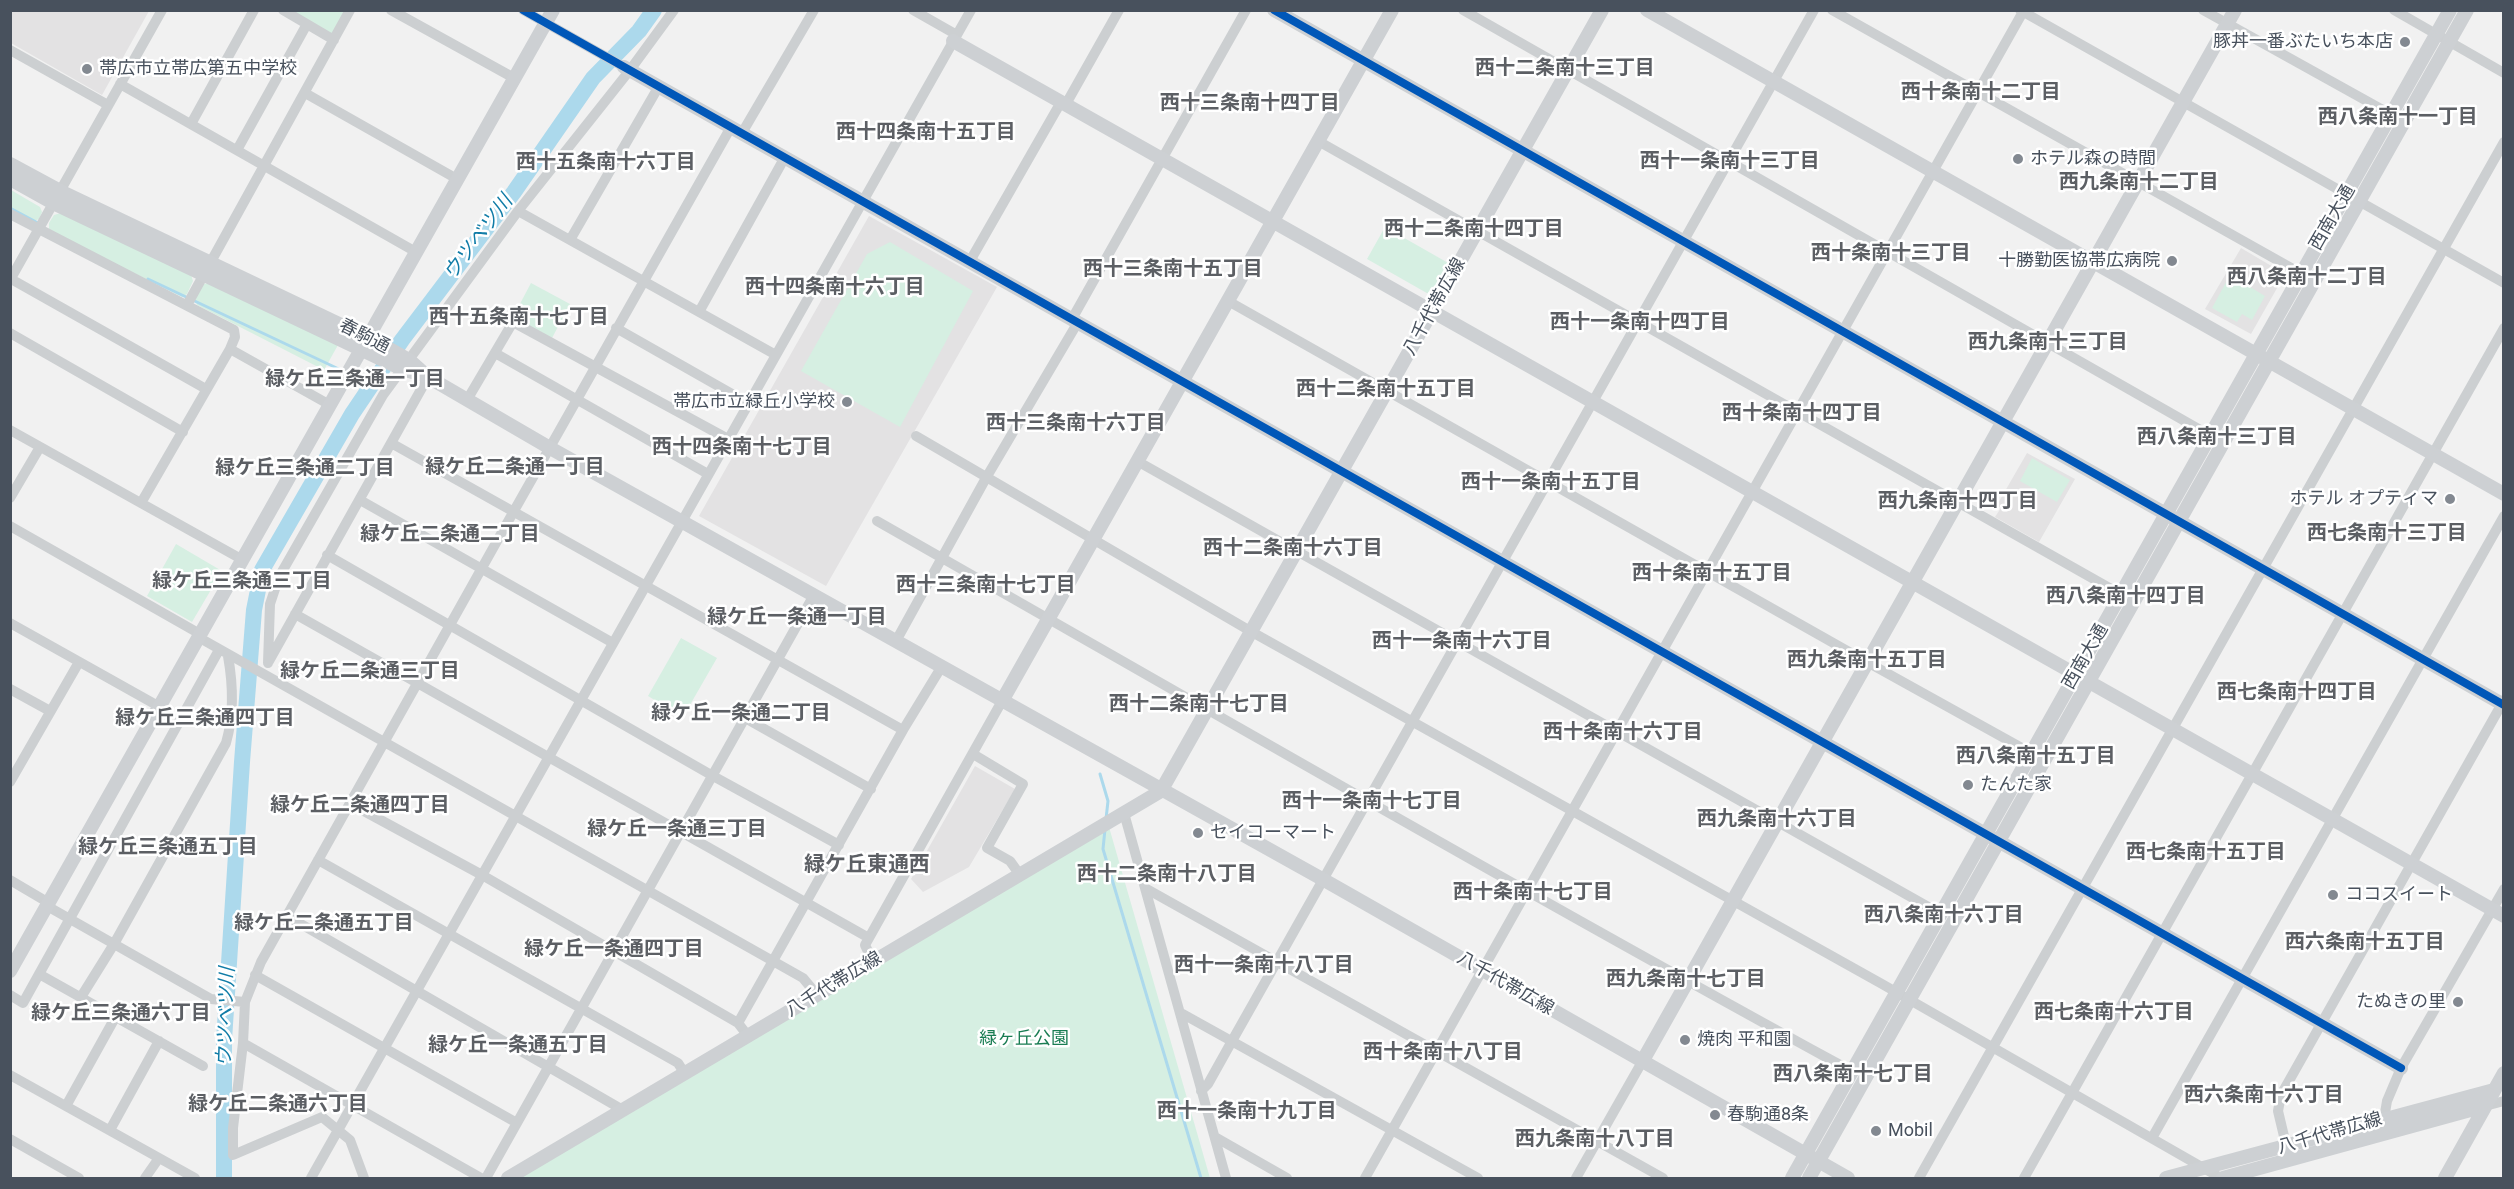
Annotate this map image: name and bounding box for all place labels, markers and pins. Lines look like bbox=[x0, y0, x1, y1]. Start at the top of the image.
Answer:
place label: 豚丼一番ぶたいち本店 bbox=[2213, 31, 2393, 53]
marker: 豚丼一番ぶたいち本店 bbox=[2398, 35, 2412, 49]
place label: 帯広市立帯広第五中学校 bbox=[99, 58, 297, 80]
marker: 帯広市立帯広第五中学校 bbox=[80, 62, 94, 76]
place label: ホテル森の時間 bbox=[2030, 148, 2156, 170]
marker: ホテル森の時間 bbox=[2011, 152, 2025, 166]
place label: 十勝勤医協帯広病院 bbox=[1998, 250, 2160, 272]
marker: 十勝勤医協帯広病院 bbox=[2165, 254, 2179, 268]
place label: 帯広市立緑丘小学校 bbox=[673, 391, 835, 413]
marker: 帯広市立緑丘小学校 bbox=[840, 395, 854, 409]
place label: ホテル オプティマ bbox=[2290, 488, 2438, 510]
marker: ホテル オプティマ bbox=[2443, 492, 2457, 506]
place label: たんた家 bbox=[1980, 774, 2052, 796]
marker: たんた家 bbox=[1961, 778, 1975, 792]
place label: セイコーマート bbox=[1210, 822, 1336, 844]
marker: セイコーマート bbox=[1191, 826, 1205, 840]
place label: ココスイート bbox=[2345, 884, 2453, 906]
marker: ココスイート bbox=[2326, 888, 2340, 902]
place label: たぬきの里 bbox=[2356, 991, 2446, 1013]
marker: たぬきの里 bbox=[2451, 995, 2465, 1009]
place label: 焼肉 平和園 bbox=[1697, 1029, 1791, 1051]
marker: 焼肉 平和園 bbox=[1678, 1033, 1692, 1047]
place label: 春駒通8条 bbox=[1727, 1104, 1809, 1126]
marker: 春駒通8条 bbox=[1708, 1108, 1722, 1122]
place label: Mobil bbox=[1888, 1120, 1933, 1142]
marker: Mobil bbox=[1869, 1124, 1883, 1138]

